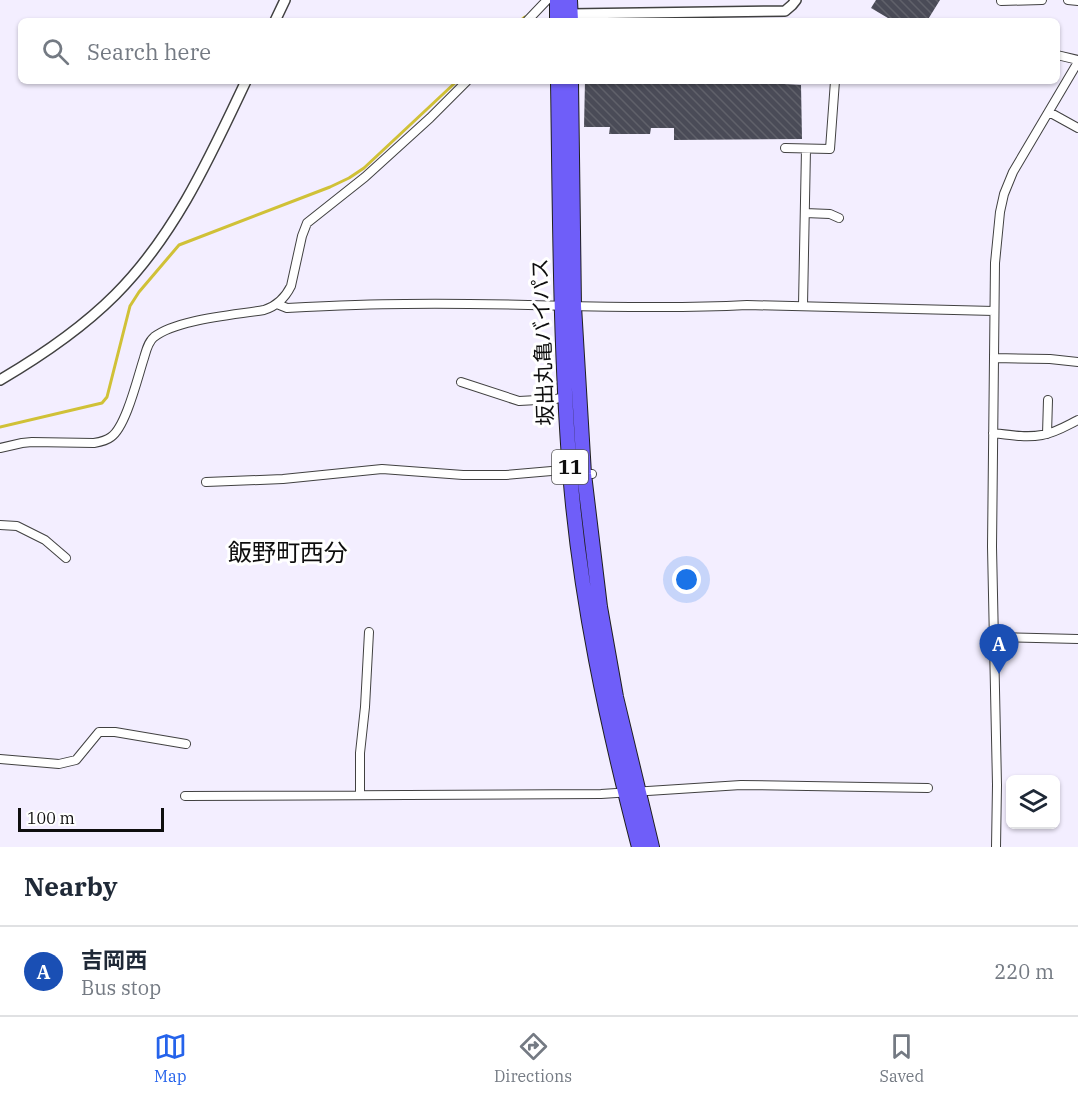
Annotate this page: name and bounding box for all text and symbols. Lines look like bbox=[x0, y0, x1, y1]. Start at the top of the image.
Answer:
search box bbox=[18, 18, 1060, 84]
icon: search bbox=[39, 35, 72, 68]
text: Search here bbox=[87, 37, 211, 66]
street label: 坂出丸亀バイパス bbox=[525, 258, 559, 426]
road number: 11 bbox=[552, 450, 588, 484]
district label: 飯野町西分 bbox=[228, 536, 348, 568]
your location bbox=[672, 565, 701, 594]
pin: A bbox=[980, 624, 1018, 674]
map controls bbox=[1006, 775, 1060, 829]
button: layers bbox=[1006, 775, 1060, 829]
scale bar bbox=[18, 805, 164, 832]
text: 100 m bbox=[27, 808, 75, 828]
text: Nearby bbox=[24, 869, 118, 903]
text: 吉岡西 bbox=[81, 945, 147, 974]
text: A bbox=[37, 958, 50, 985]
text: 220 m bbox=[994, 958, 1054, 985]
text: Bus stop bbox=[81, 974, 161, 1001]
tab: Map bbox=[154, 1030, 187, 1086]
tab: Directions bbox=[494, 1030, 572, 1086]
tab: Saved bbox=[879, 1030, 924, 1086]

